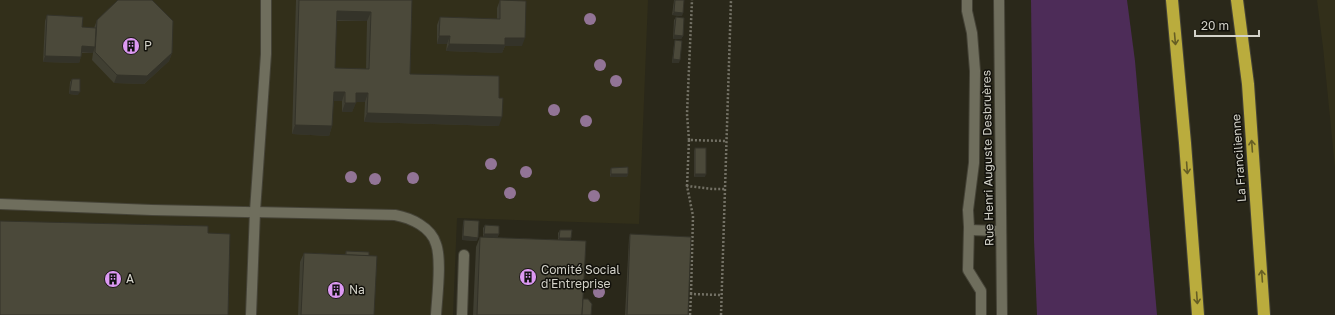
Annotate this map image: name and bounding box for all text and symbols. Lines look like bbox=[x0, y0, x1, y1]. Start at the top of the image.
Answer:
scale bar bbox=[1195, 12, 1259, 38]
text: 20 m bbox=[1201, 18, 1229, 33]
one-way arrow bbox=[1172, 32, 1179, 45]
building icon: P bbox=[121, 36, 141, 56]
place label: P bbox=[144, 38, 152, 53]
street label: Rue Henri Auguste Desbruères bbox=[978, 70, 997, 246]
street label: La Francilienne bbox=[1228, 114, 1249, 202]
one-way arrow bbox=[1249, 140, 1256, 153]
one-way arrow bbox=[1183, 161, 1190, 174]
place label: Comité Social d'Entreprise bbox=[541, 262, 620, 291]
building icon: Comité Social d'Entreprise bbox=[518, 267, 538, 287]
building icon: A bbox=[103, 269, 123, 289]
one-way arrow bbox=[1258, 270, 1265, 283]
place label: A bbox=[126, 271, 134, 286]
building icon: Na bbox=[326, 280, 346, 300]
place label: Na bbox=[349, 282, 365, 297]
one-way arrow bbox=[1193, 291, 1200, 304]

